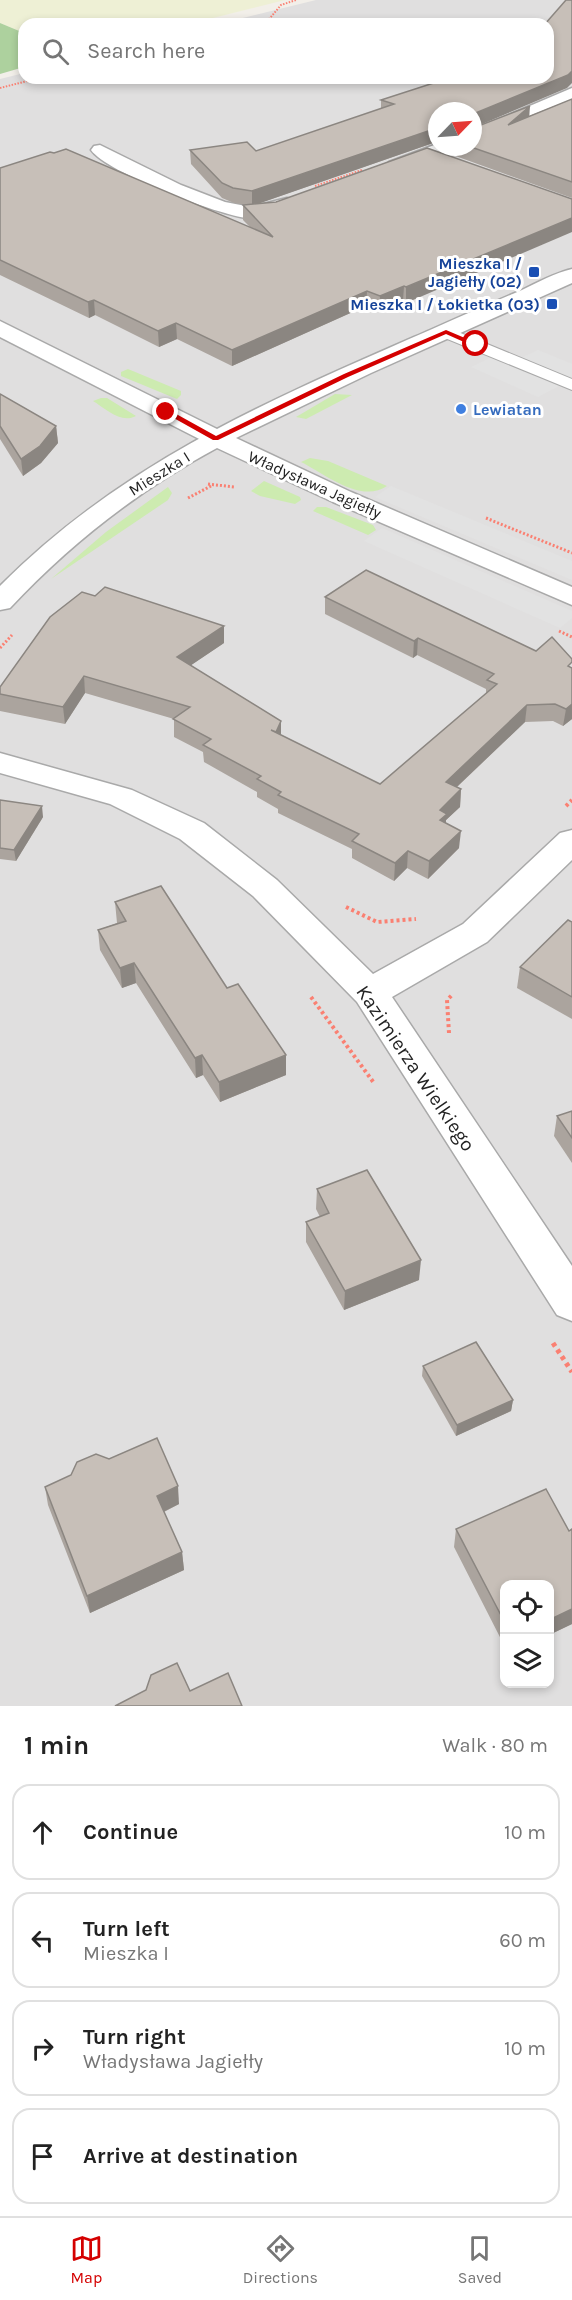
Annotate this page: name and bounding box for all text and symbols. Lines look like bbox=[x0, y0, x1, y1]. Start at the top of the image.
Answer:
search box bbox=[18, 18, 554, 84]
icon: search bbox=[39, 35, 72, 68]
text: Search here bbox=[87, 38, 205, 64]
north arrow bbox=[428, 102, 482, 156]
place label: Mieszka I / Jagiełły (02) bbox=[428, 254, 522, 291]
marker: Mieszka I / Jagiełły (02) bbox=[527, 265, 541, 279]
place label: Mieszka I / Łokietka (03) bbox=[350, 295, 540, 314]
marker: Mieszka I / Łokietka (03) bbox=[545, 297, 559, 311]
route start bbox=[462, 330, 488, 356]
route end bbox=[152, 398, 178, 424]
place label: Lewiatan bbox=[473, 400, 542, 419]
marker: Lewiatan bbox=[454, 402, 468, 416]
street label: Władysława Jagiełły bbox=[245, 446, 385, 523]
street label: Mieszka I bbox=[125, 447, 193, 500]
street label: Kazimierza Wielkiego bbox=[351, 981, 480, 1156]
map controls bbox=[500, 1580, 554, 1688]
button: locate bbox=[500, 1580, 554, 1634]
button: layers bbox=[500, 1634, 554, 1688]
text: 1 min bbox=[24, 1730, 89, 1761]
text: Walk · 80 m bbox=[442, 1734, 548, 1757]
icon: ahead bbox=[26, 1816, 59, 1849]
text: Continue bbox=[83, 1819, 178, 1845]
text: 10 m bbox=[504, 1821, 546, 1844]
text: Turn left bbox=[83, 1916, 170, 1942]
icon: left bbox=[26, 1924, 59, 1957]
text: 60 m bbox=[499, 1929, 546, 1952]
text: Mieszka I bbox=[83, 1942, 169, 1965]
text: Turn right bbox=[83, 2024, 186, 2050]
icon: right bbox=[26, 2032, 59, 2065]
text: 10 m bbox=[504, 2037, 546, 2060]
text: Władysława Jagiełły bbox=[83, 2050, 263, 2073]
icon: arrive bbox=[26, 2140, 59, 2173]
text: Arrive at destination bbox=[83, 2143, 298, 2169]
tab: Map bbox=[70, 2232, 103, 2287]
tab: Directions bbox=[243, 2232, 318, 2287]
tab: Saved bbox=[458, 2232, 502, 2287]

